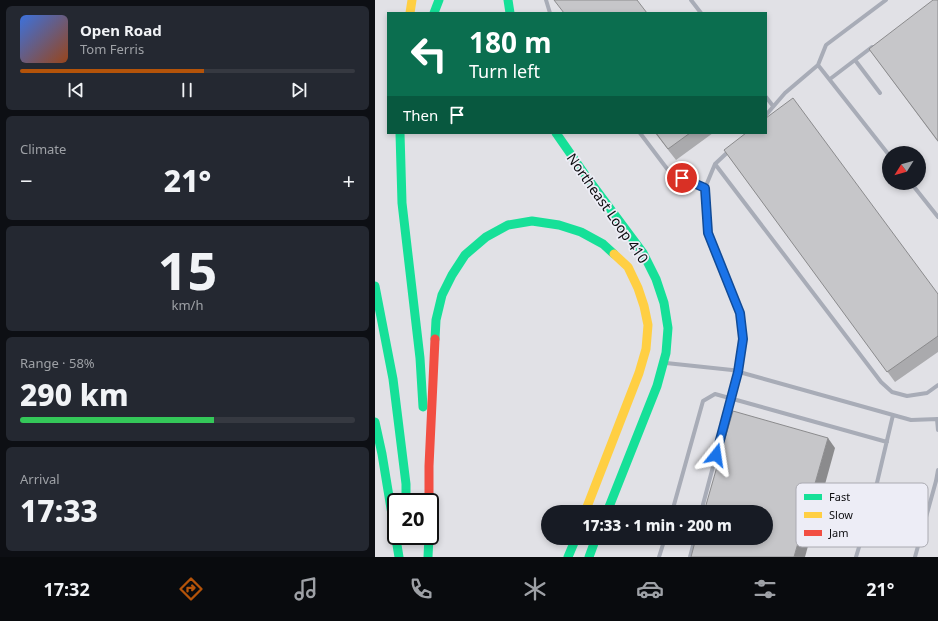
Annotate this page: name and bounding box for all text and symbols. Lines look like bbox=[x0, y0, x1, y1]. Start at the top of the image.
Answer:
text: Open Road bbox=[80, 20, 162, 40]
text: 180 m bbox=[469, 23, 552, 61]
icon: left bbox=[403, 28, 455, 80]
text: Tom Ferris bbox=[80, 40, 144, 58]
text: Turn left bbox=[469, 59, 540, 83]
icon: previous bbox=[65, 79, 87, 101]
icon: pause bbox=[176, 79, 198, 101]
icon: next bbox=[288, 79, 310, 101]
icon: arrive bbox=[446, 104, 468, 126]
text: Then bbox=[403, 105, 438, 125]
text: Climate bbox=[20, 140, 66, 158]
north arrow bbox=[882, 146, 926, 190]
map controls bbox=[882, 146, 926, 190]
street label: Northeast Loop 410 bbox=[563, 149, 653, 267]
text: 21° bbox=[164, 160, 211, 201]
pin bbox=[665, 161, 699, 195]
text: − bbox=[20, 165, 33, 195]
text: + bbox=[342, 165, 355, 195]
icon: arrive bbox=[671, 167, 693, 189]
text: 15 bbox=[158, 234, 217, 305]
text: km/h bbox=[172, 296, 203, 314]
text: Range · 58% bbox=[20, 354, 95, 372]
text: 290 km bbox=[20, 374, 129, 415]
position arrow bbox=[695, 434, 737, 476]
text: Arrival bbox=[20, 470, 60, 488]
legend bbox=[796, 483, 928, 547]
text: Fast bbox=[829, 489, 850, 504]
text: 17:33 bbox=[20, 490, 98, 531]
speed limit sign: 20 bbox=[387, 493, 439, 545]
text: Slow bbox=[829, 507, 853, 522]
text: 17:33 · 1 min · 200 m bbox=[582, 515, 732, 535]
text: Jam bbox=[828, 525, 848, 540]
icon: directions bbox=[177, 575, 205, 603]
icon: music bbox=[292, 575, 320, 603]
icon: phone bbox=[407, 575, 435, 603]
icon: climate bbox=[521, 575, 549, 603]
icon: car bbox=[636, 575, 664, 603]
icon: filters bbox=[751, 575, 779, 603]
text: 17:32 bbox=[43, 577, 90, 601]
text: 21° bbox=[866, 577, 895, 601]

